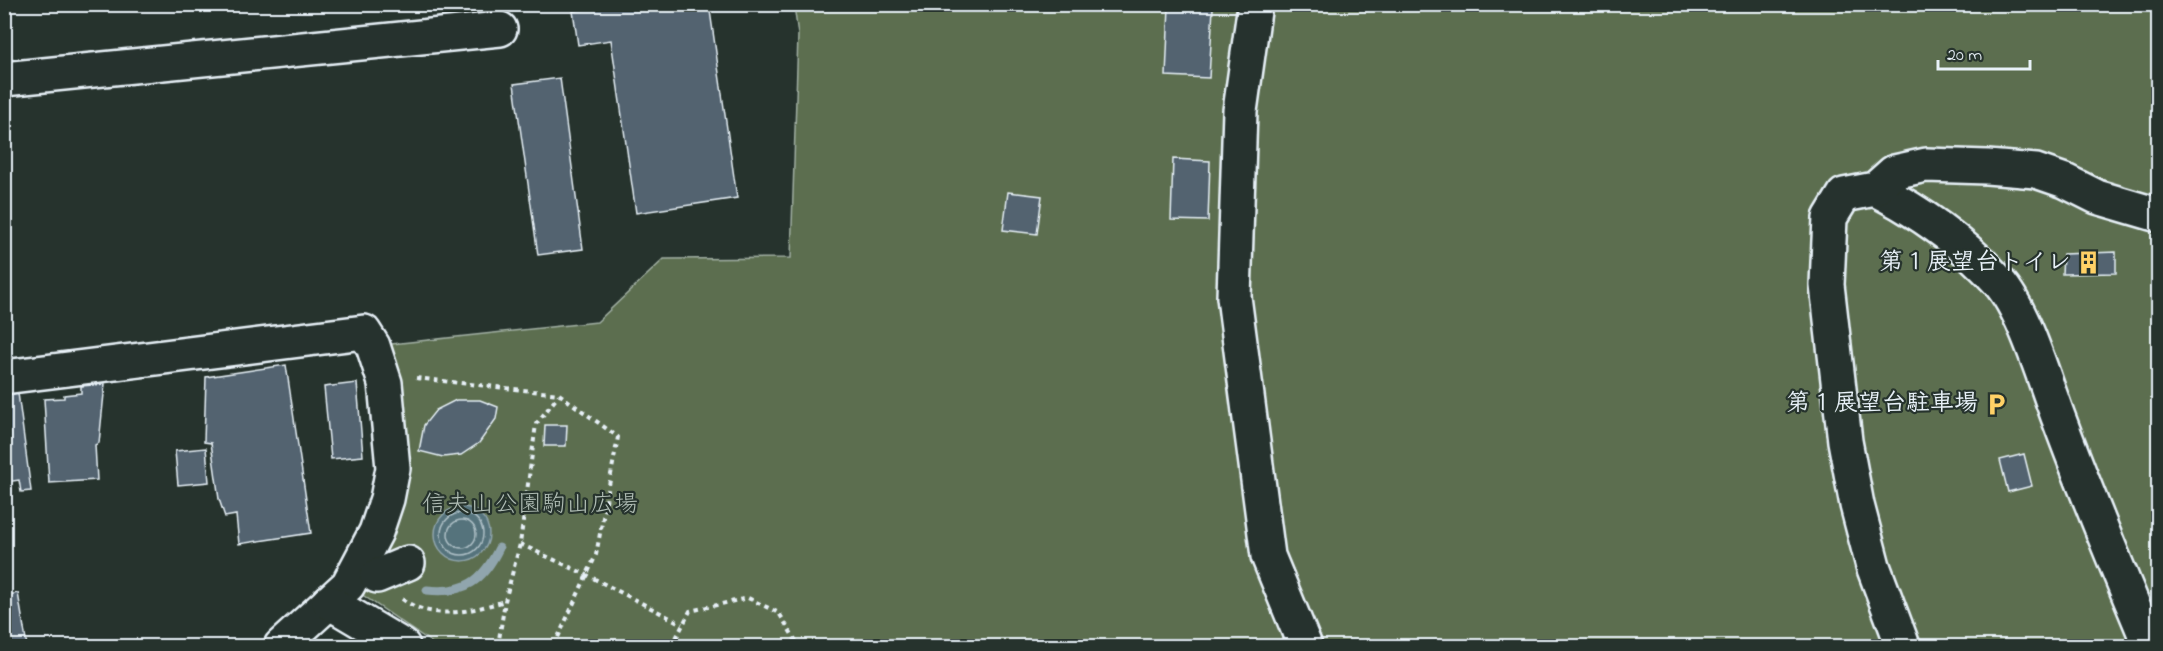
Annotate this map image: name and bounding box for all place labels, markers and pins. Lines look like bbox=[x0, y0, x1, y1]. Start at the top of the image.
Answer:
place label: 第１展望台トイレ bbox=[1879, 246, 2071, 281]
building icon: 第１展望台トイレ bbox=[2076, 250, 2102, 276]
place label: 第１展望台駐車場 bbox=[1786, 387, 1978, 422]
parking icon: 第１展望台駐車場 bbox=[1983, 391, 2009, 417]

